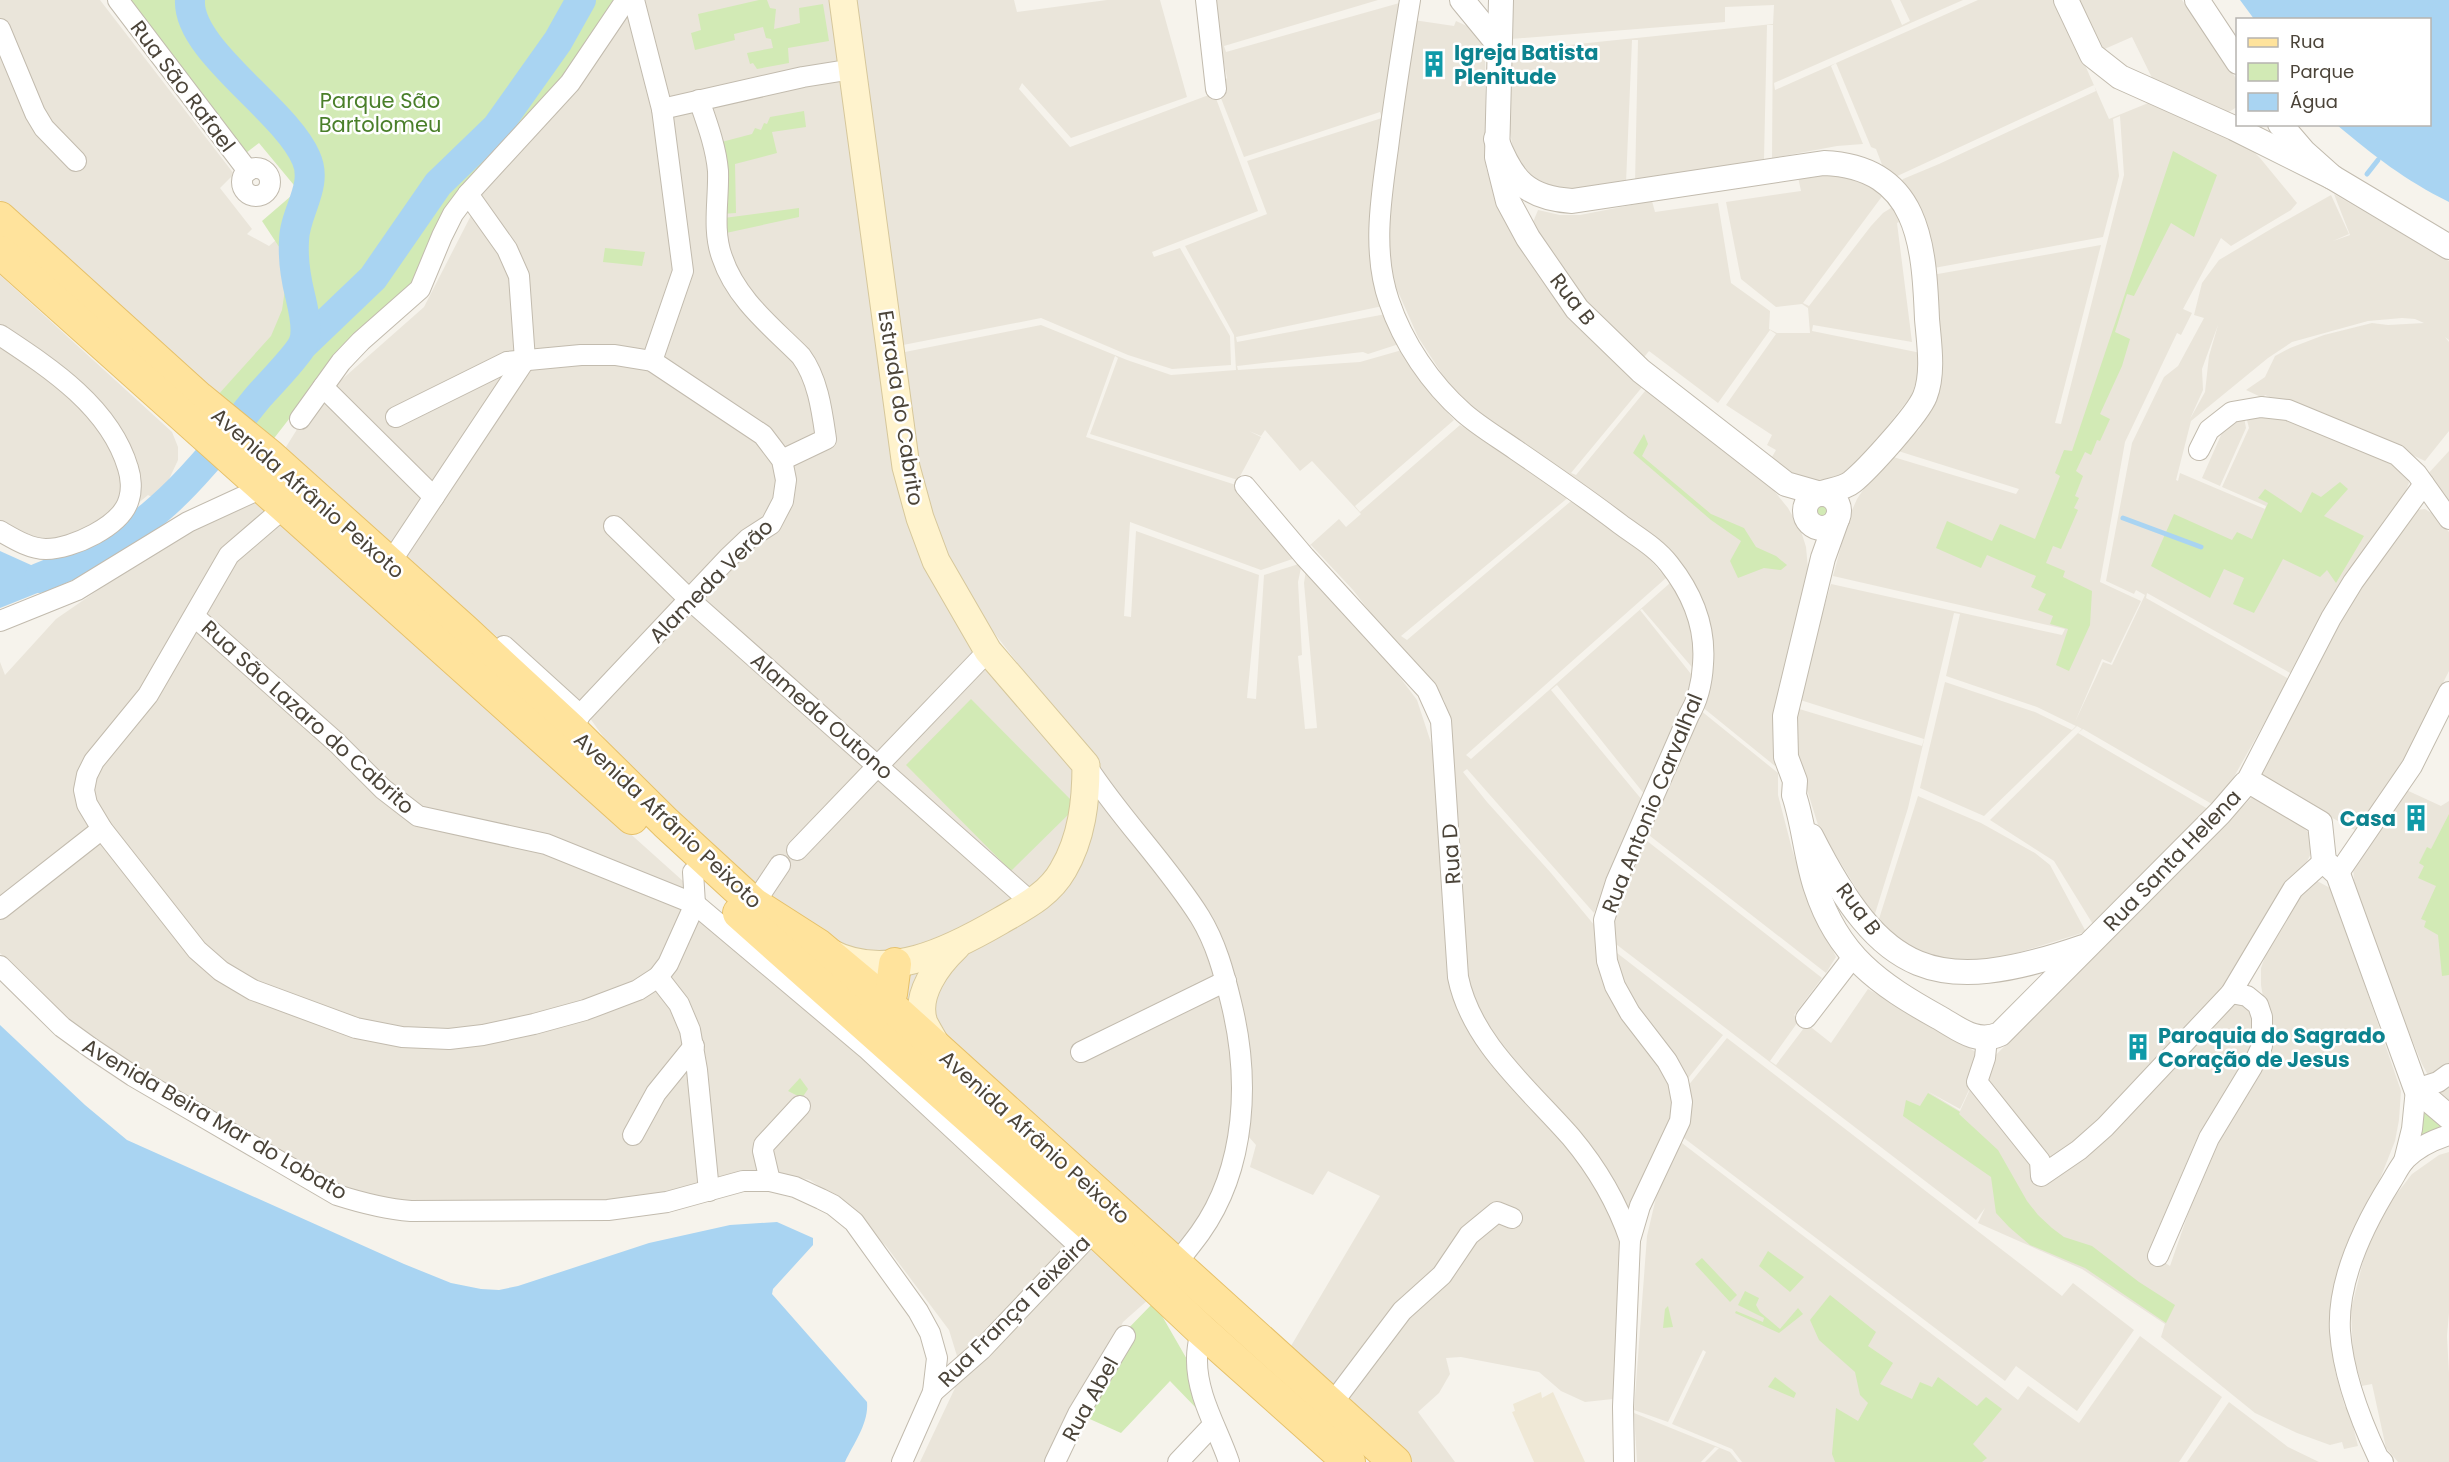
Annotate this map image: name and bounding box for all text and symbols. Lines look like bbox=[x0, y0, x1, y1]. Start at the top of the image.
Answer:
street label: Rua São Rafael bbox=[124, 14, 242, 158]
legend bbox=[2236, 18, 2431, 126]
text: Rua bbox=[2290, 29, 2325, 54]
place label: Igreja Batista Plenitude bbox=[1454, 38, 1599, 91]
building icon: Igreja Batista Plenitude bbox=[1419, 49, 1449, 79]
text: Parque bbox=[2290, 59, 2354, 84]
park label: Parque São Bartolomeu bbox=[319, 86, 441, 139]
text: Água bbox=[2290, 89, 2338, 114]
street label: Rua B bbox=[1543, 267, 1603, 331]
street label: Estrada do Cabrito bbox=[871, 308, 931, 508]
street label: Avenida Afrânio Peixoto bbox=[205, 401, 411, 585]
street label: Alameda Verão bbox=[642, 512, 780, 650]
street label: Rua São Lazaro do Cabrito bbox=[195, 613, 421, 821]
street label: Alameda Outono bbox=[745, 646, 899, 786]
street label: Rua Antonio Carvalhal bbox=[1595, 689, 1709, 917]
street label: Avenida Afrânio Peixoto bbox=[568, 725, 768, 915]
street label: Rua Santa Helena bbox=[2097, 783, 2247, 937]
building icon: Casa bbox=[2401, 803, 2431, 833]
place label: Casa bbox=[2340, 804, 2396, 833]
street label: Rua D bbox=[1434, 823, 1468, 885]
street label: Rua B bbox=[1830, 877, 1888, 941]
place label: Paroquia do Sagrado Coração de Jesus bbox=[2158, 1021, 2385, 1074]
street label: Avenida Beira Mar do Lobato bbox=[77, 1031, 353, 1207]
building icon: Paroquia do Sagrado Coração de Jesus bbox=[2123, 1032, 2153, 1062]
street label: Avenida Afrânio Peixoto bbox=[933, 1044, 1137, 1230]
street label: Rua França Teixeira bbox=[931, 1228, 1097, 1394]
street label: Rua Abel bbox=[1055, 1351, 1125, 1447]

